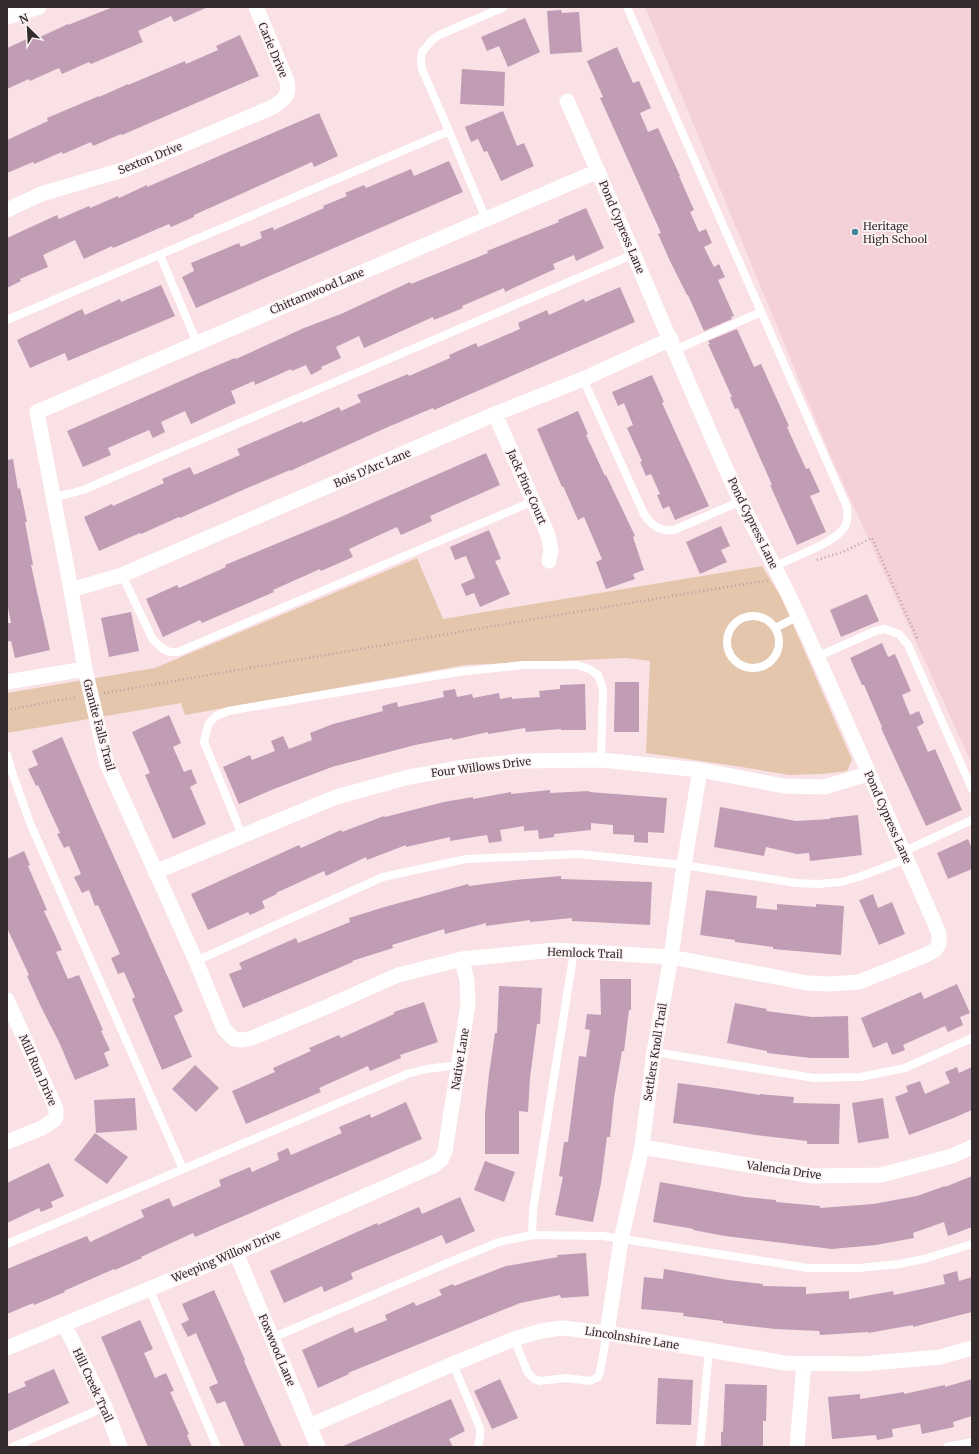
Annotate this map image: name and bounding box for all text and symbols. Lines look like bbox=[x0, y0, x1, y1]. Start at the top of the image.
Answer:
north arrow bbox=[8, 8, 48, 48]
text: N bbox=[17, 11, 31, 27]
street label: Carie Drive bbox=[255, 20, 291, 80]
street label: Sexton Drive bbox=[116, 139, 184, 177]
street label: Pond Cypress Lane bbox=[596, 178, 648, 276]
place label: Heritage High School bbox=[863, 219, 928, 246]
marker: Heritage High School bbox=[850, 227, 860, 237]
street label: Chittamwood Lane bbox=[268, 265, 367, 317]
street label: Bois D'Arc Lane bbox=[331, 445, 413, 491]
street label: Jack Pine Court bbox=[504, 446, 550, 527]
street label: Pond Cypress Lane bbox=[725, 475, 781, 571]
street label: Granite Falls Trail bbox=[80, 678, 118, 773]
street label: Four Willows Drive bbox=[430, 754, 532, 780]
street label: Pond Cypress Lane bbox=[861, 768, 915, 866]
street label: Hemlock Trail bbox=[547, 945, 624, 961]
street label: Settlers Knoll Trail bbox=[640, 1001, 670, 1102]
street label: Native Lane bbox=[448, 1027, 472, 1091]
street label: Mill Run Drive bbox=[16, 1032, 60, 1108]
street label: Valencia Drive bbox=[745, 1158, 822, 1182]
street label: Weeping Willow Drive bbox=[169, 1227, 283, 1286]
street label: Foxwood Lane bbox=[255, 1312, 299, 1389]
street label: Lincolnshire Lane bbox=[584, 1324, 680, 1352]
street label: Hill Creek Trail bbox=[70, 1346, 117, 1425]

